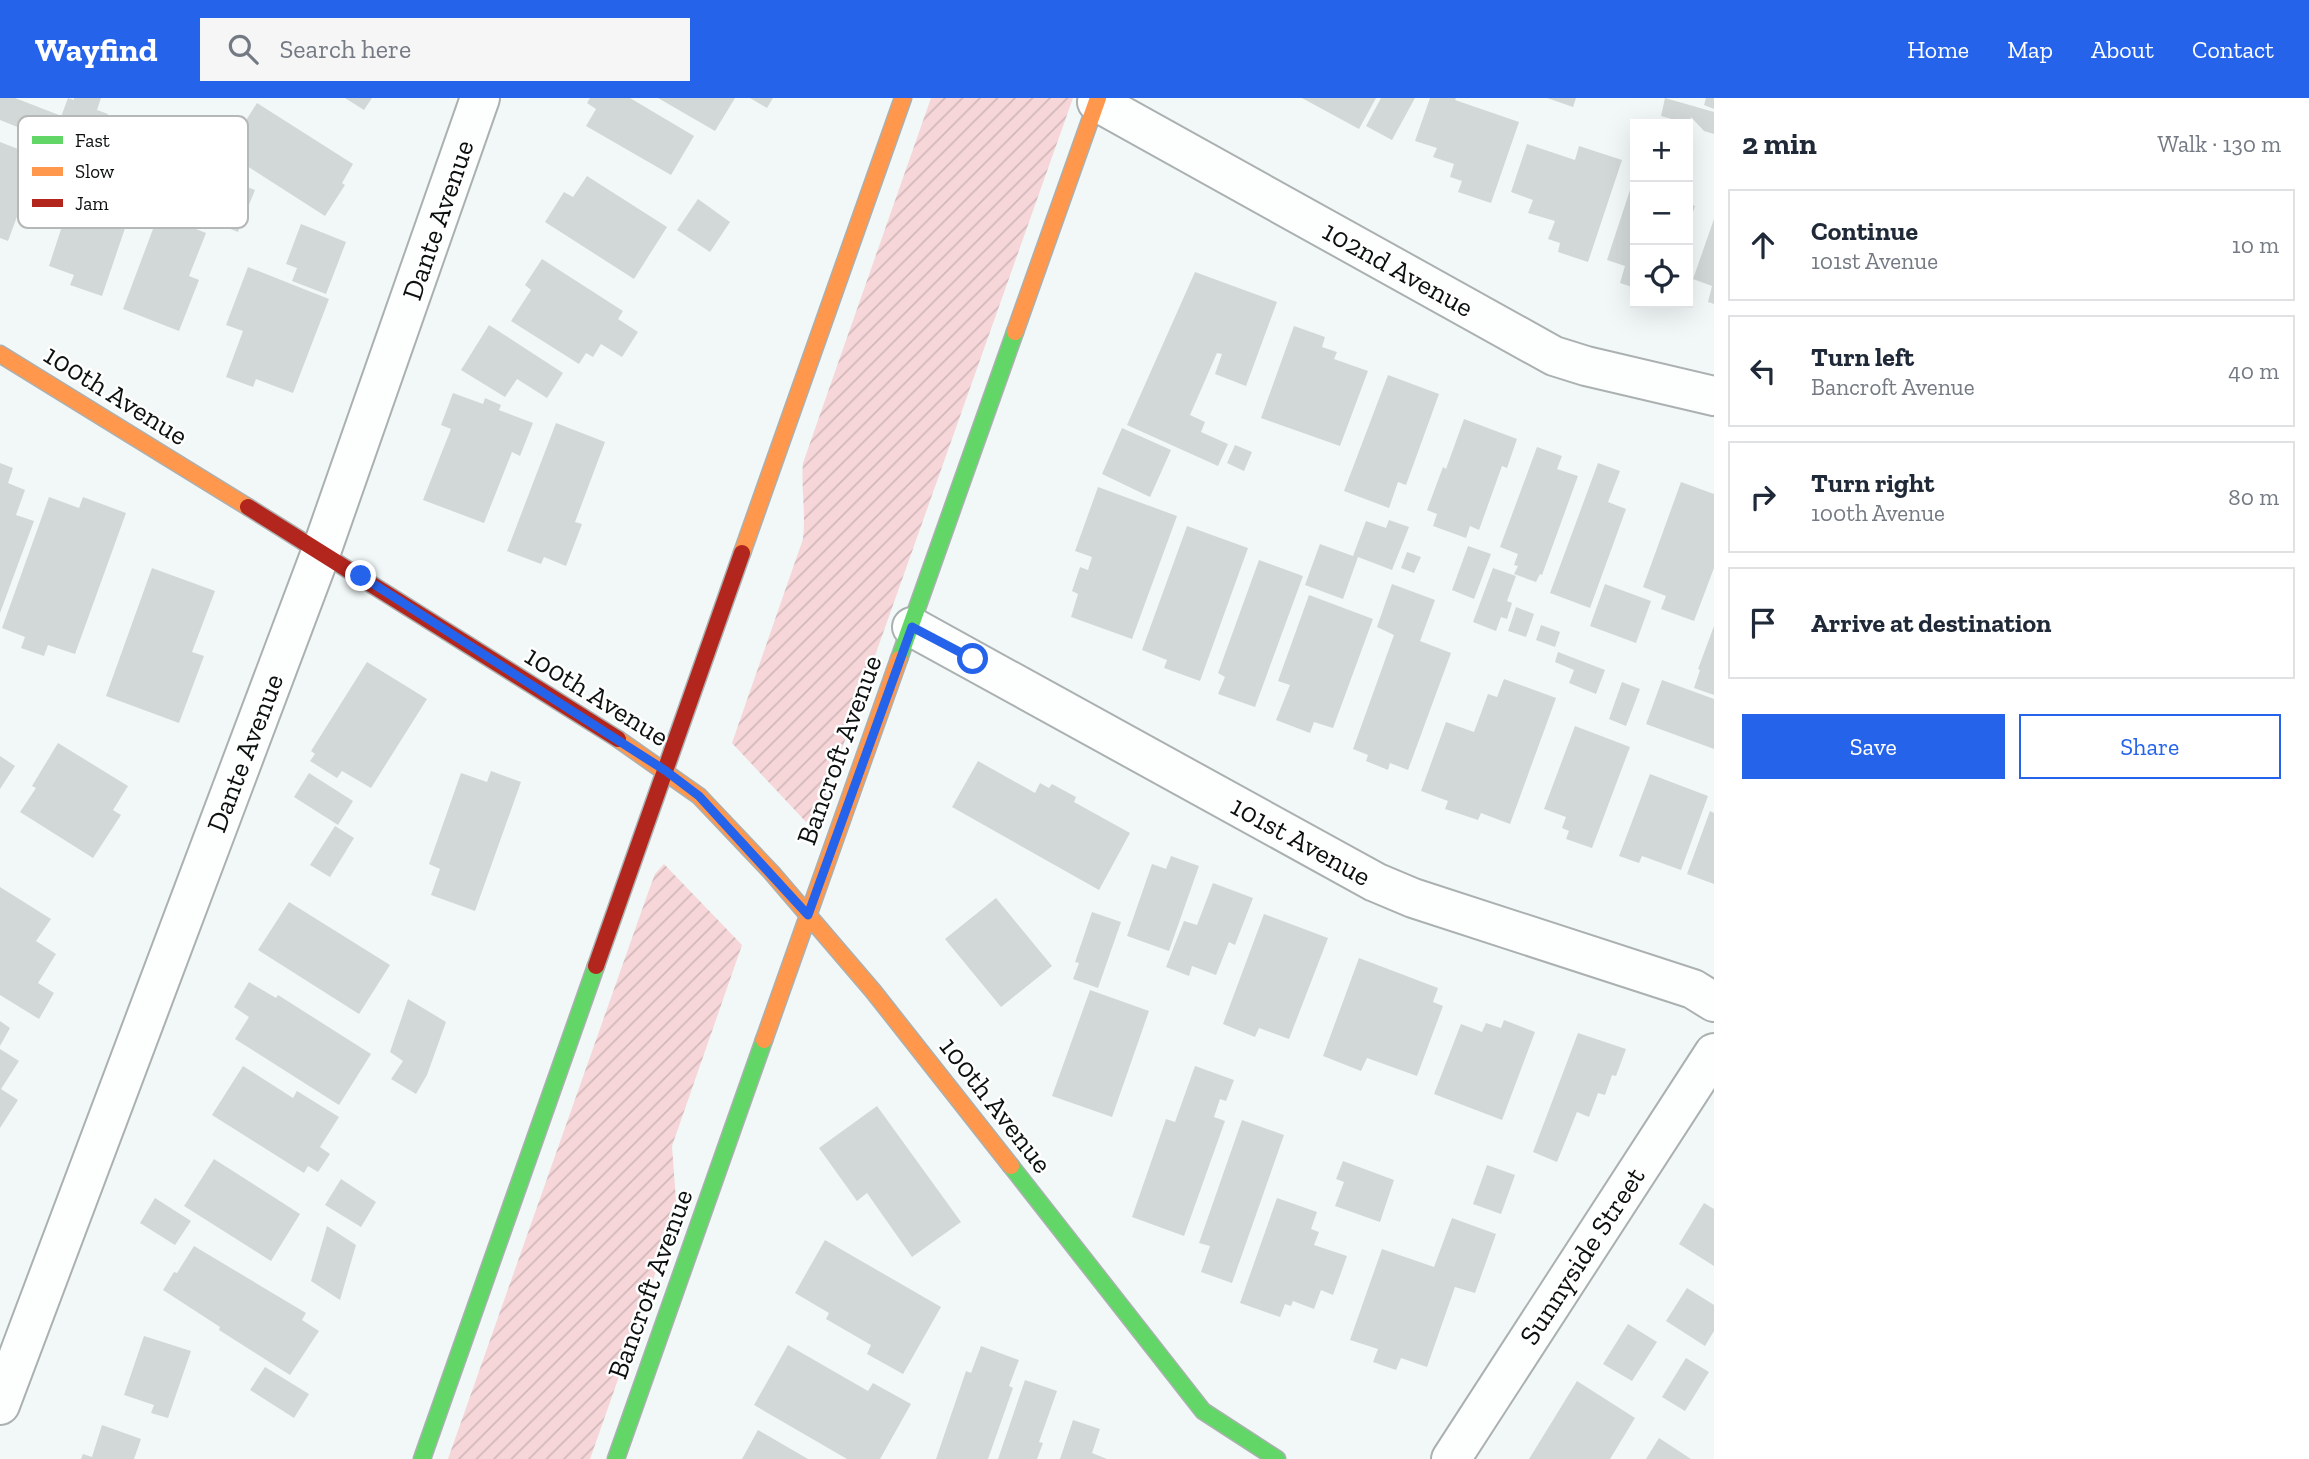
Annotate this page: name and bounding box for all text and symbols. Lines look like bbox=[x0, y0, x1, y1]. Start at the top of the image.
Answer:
search box bbox=[200, 18, 690, 81]
text: Wayfind bbox=[35, 30, 158, 69]
icon: search bbox=[224, 30, 262, 68]
text: Search here bbox=[280, 33, 411, 65]
text: Home bbox=[1907, 35, 1969, 64]
text: Map bbox=[2007, 35, 2053, 64]
text: About bbox=[2091, 35, 2154, 64]
text: Contact bbox=[2192, 35, 2274, 64]
legend bbox=[18, 116, 248, 228]
map controls bbox=[1630, 119, 1693, 308]
button: + bbox=[1630, 119, 1693, 182]
text: 2 min bbox=[1742, 126, 1817, 162]
text: Fast bbox=[75, 129, 110, 152]
text: Walk · 130 m bbox=[2157, 130, 2281, 158]
street label: Dante Avenue bbox=[395, 136, 481, 304]
text: Slow bbox=[75, 160, 115, 183]
button: − bbox=[1630, 182, 1693, 245]
text: Jam bbox=[75, 192, 109, 215]
street label: 102nd Avenue bbox=[1317, 214, 1479, 324]
text: Continue bbox=[1811, 215, 1918, 247]
icon: ahead bbox=[1744, 226, 1782, 264]
text: 10 m bbox=[2232, 231, 2279, 259]
button: locate bbox=[1630, 245, 1693, 308]
text: 101st Avenue bbox=[1811, 247, 1938, 275]
street label: 100th Avenue bbox=[38, 338, 194, 452]
text: Turn left bbox=[1811, 341, 1914, 373]
icon: left bbox=[1744, 352, 1782, 390]
text: 40 m bbox=[2228, 357, 2279, 385]
text: Bancroft Avenue bbox=[1811, 373, 1975, 401]
text: Turn right bbox=[1811, 467, 1934, 499]
icon: right bbox=[1744, 478, 1782, 516]
text: 80 m bbox=[2228, 483, 2279, 511]
text: 100th Avenue bbox=[1811, 499, 1945, 527]
route end bbox=[345, 560, 376, 591]
icon: arrive bbox=[1744, 604, 1782, 642]
text: Arrive at destination bbox=[1811, 607, 2051, 639]
street label: 100th Avenue bbox=[519, 639, 675, 753]
route start bbox=[957, 643, 988, 674]
street label: Bancroft Avenue bbox=[789, 651, 889, 849]
street label: Dante Avenue bbox=[200, 669, 290, 837]
button: Save bbox=[1742, 714, 2005, 779]
button: Share bbox=[2019, 714, 2281, 779]
street label: 101st Avenue bbox=[1225, 789, 1377, 893]
street label: 100th Avenue bbox=[933, 1031, 1059, 1179]
street label: Sunnyside Street bbox=[1512, 1161, 1652, 1351]
street label: Bancroft Avenue bbox=[600, 1185, 700, 1383]

